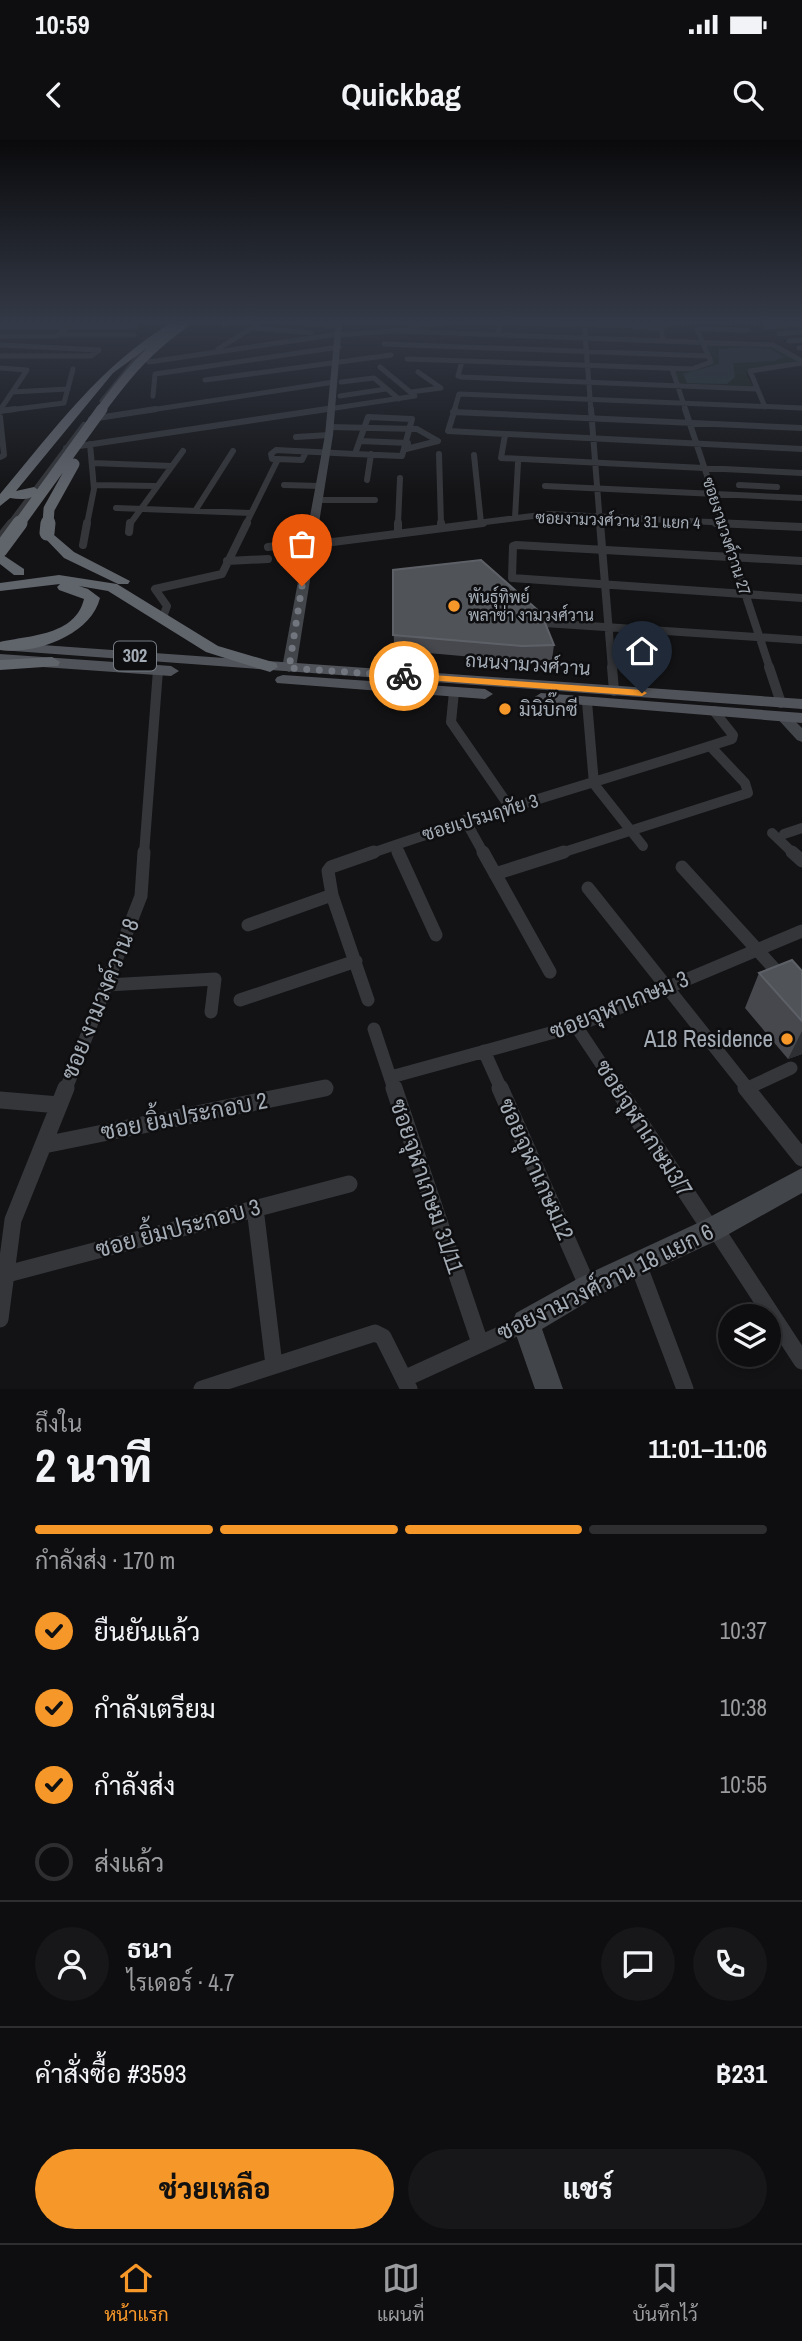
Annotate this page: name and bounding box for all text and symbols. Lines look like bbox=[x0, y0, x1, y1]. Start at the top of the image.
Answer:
text: 10:59 bbox=[35, 7, 90, 42]
text: Quickbag bbox=[341, 73, 461, 116]
icon: back bbox=[35, 76, 73, 114]
icon: search bbox=[729, 76, 767, 114]
street label: ซอยงามวงศ์วาน 27 bbox=[698, 474, 757, 598]
street label: ซอยงามวงศ์วาน 31 แยก 4 bbox=[535, 505, 701, 534]
pin bbox=[272, 514, 332, 586]
icon: bag bbox=[283, 525, 321, 563]
place label: พันธุ์ทิพย์ พลาซ่า งามวงศ์วาน bbox=[468, 585, 594, 626]
marker: พันธุ์ทิพย์ พลาซ่า งามวงศ์วาน bbox=[446, 598, 462, 614]
pin bbox=[612, 621, 672, 693]
icon: home bbox=[623, 632, 661, 670]
courier bbox=[369, 641, 439, 711]
road number: 302 bbox=[114, 642, 156, 670]
street label: ถนนงามวงศ์วาน bbox=[464, 647, 592, 681]
icon: bike bbox=[385, 657, 423, 695]
place label: มินิบิ๊กซี bbox=[519, 692, 578, 722]
marker: มินิบิ๊กซี bbox=[497, 701, 513, 717]
street label: ซอยเปรมฤทัย 3 bbox=[419, 787, 541, 847]
street label: ซอย งามวงค์วาน 8 bbox=[53, 914, 146, 1084]
street label: ซอยจุฬาเกษม 3 bbox=[545, 963, 693, 1047]
place label: A18 Residence bbox=[643, 1023, 773, 1054]
marker: A18 Residence bbox=[779, 1031, 795, 1047]
street label: ซอยจุฬาเกษม3/7 bbox=[588, 1053, 700, 1203]
street label: ซอย ยิ้มประกอบ 2 bbox=[97, 1079, 270, 1147]
street label: ซอยจุฬาเกษม12 bbox=[490, 1093, 582, 1245]
street label: ซอยจุฬาเกษม 31/11 bbox=[382, 1095, 472, 1278]
street label: ซอย ยิ้มประกอบ 3 bbox=[91, 1186, 264, 1264]
street label: ซอยงามวงศ์วาน 18 แยก 6 bbox=[491, 1216, 718, 1347]
map controls bbox=[718, 1304, 781, 1367]
button: layers bbox=[718, 1304, 781, 1367]
text: ถึงใน bbox=[35, 1408, 82, 1439]
text: 11:01–11:06 bbox=[648, 1431, 767, 1466]
text: 2 นาที bbox=[35, 1434, 152, 1496]
text: กำลังส่ง · 170 m bbox=[35, 1545, 175, 1576]
icon: check bbox=[35, 1612, 73, 1650]
text: ยืนยันแล้ว bbox=[94, 1614, 200, 1649]
text: 10:37 bbox=[720, 1615, 767, 1646]
icon: check bbox=[35, 1689, 73, 1727]
text: กำลังเตรียม bbox=[94, 1691, 216, 1726]
text: 10:38 bbox=[720, 1692, 767, 1723]
icon: check bbox=[35, 1766, 73, 1804]
text: กำลังส่ง bbox=[94, 1768, 175, 1803]
text: 10:55 bbox=[720, 1769, 767, 1800]
text: ส่งแล้ว bbox=[94, 1845, 164, 1880]
button: person bbox=[35, 1927, 109, 2001]
button: chat bbox=[601, 1927, 675, 2001]
button: phone bbox=[693, 1927, 767, 2001]
text: ธนา bbox=[127, 1931, 172, 1966]
text: ไรเดอร์ · 4.7 bbox=[127, 1967, 234, 1998]
text: คำสั่งซื้อ #3593 bbox=[35, 2056, 187, 2091]
text: ฿231 bbox=[716, 2056, 767, 2091]
button: ช่วยเหลือ bbox=[35, 2149, 394, 2229]
button: แชร์ bbox=[408, 2149, 767, 2229]
tab: หน้าแรก bbox=[104, 2259, 169, 2327]
tab: แผนที่ bbox=[377, 2259, 424, 2327]
tab: บันทึกไว้ bbox=[633, 2259, 698, 2327]

